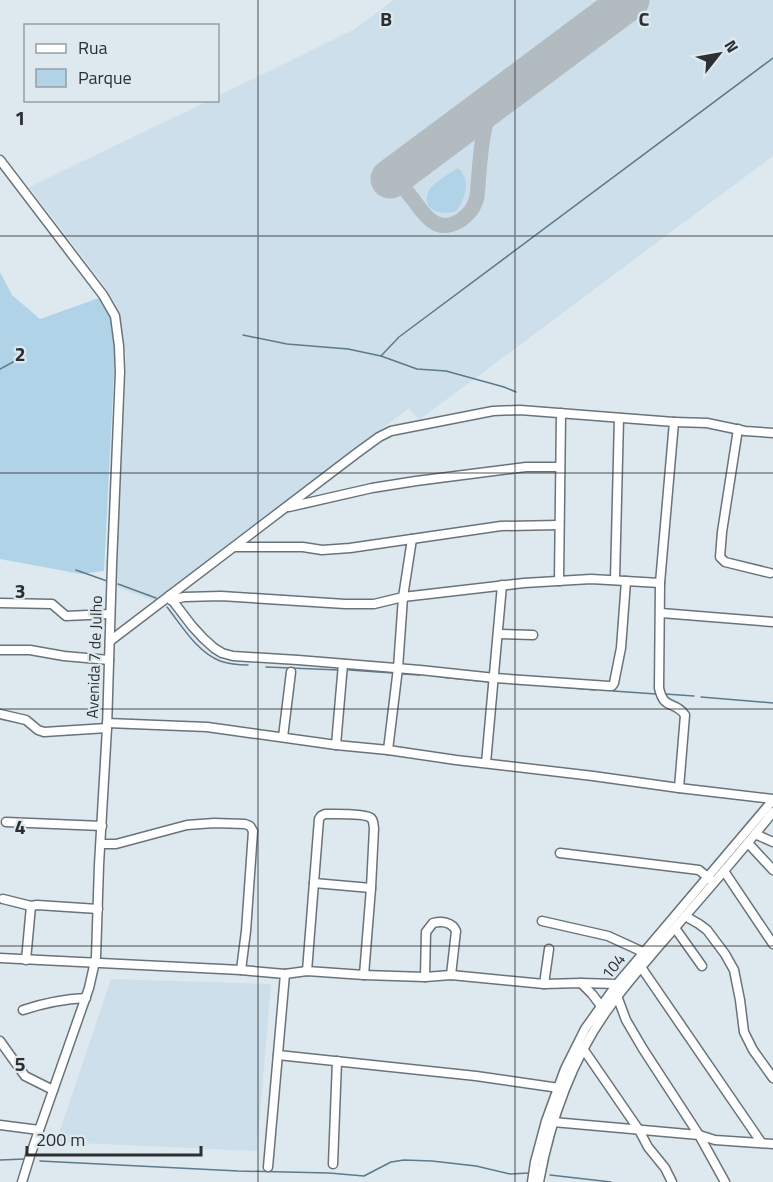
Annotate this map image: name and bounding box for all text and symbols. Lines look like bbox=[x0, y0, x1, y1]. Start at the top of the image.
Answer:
text: B bbox=[380, 3, 392, 34]
text: C bbox=[639, 3, 650, 34]
legend bbox=[24, 24, 219, 102]
north arrow bbox=[689, 24, 749, 84]
text: Rua bbox=[78, 34, 108, 61]
text: N bbox=[719, 35, 745, 57]
text: Parque bbox=[78, 64, 132, 91]
text: 1 bbox=[14, 102, 26, 133]
text: 2 bbox=[14, 338, 26, 369]
text: 3 bbox=[14, 575, 26, 606]
street label: Avenida 7 de Julho bbox=[80, 595, 108, 719]
text: 4 bbox=[14, 811, 26, 842]
street label: 104 bbox=[595, 948, 631, 984]
text: 5 bbox=[14, 1048, 26, 1079]
scale bar bbox=[27, 1119, 201, 1157]
text: 200 m bbox=[36, 1126, 85, 1153]

